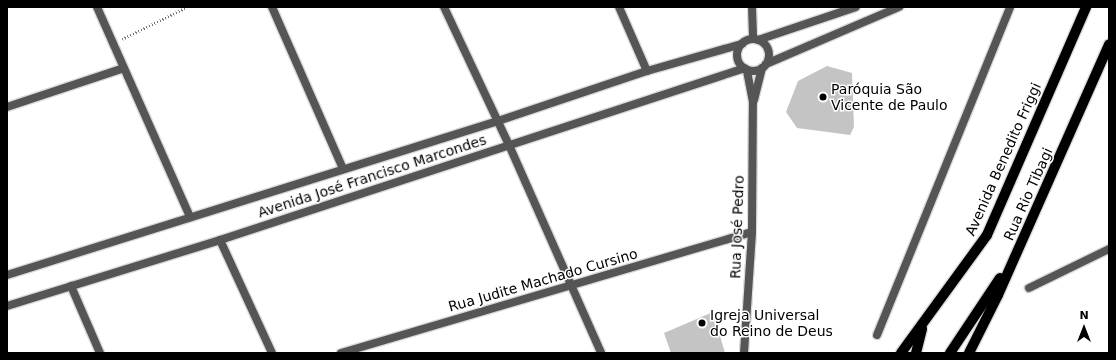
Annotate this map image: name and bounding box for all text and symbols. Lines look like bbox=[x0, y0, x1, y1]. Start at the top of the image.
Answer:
street label: Avenida Benedito Friggi bbox=[962, 80, 1044, 238]
place label: Paróquia São Vicente de Paulo bbox=[831, 81, 948, 114]
marker: Paróquia São Vicente de Paulo bbox=[818, 92, 828, 102]
street label: Avenida José Francisco Marcondes bbox=[256, 131, 488, 221]
street label: Rua Rio Tibagi bbox=[1000, 145, 1056, 243]
street label: Rua José Pedro bbox=[727, 175, 747, 279]
street label: Rua Judite Machado Cursino bbox=[446, 245, 640, 315]
place label: Igreja Universal do Reino de Deus bbox=[710, 307, 833, 340]
north arrow bbox=[1064, 308, 1104, 348]
text: N bbox=[1079, 309, 1089, 322]
marker: Igreja Universal do Reino de Deus bbox=[697, 318, 707, 328]

